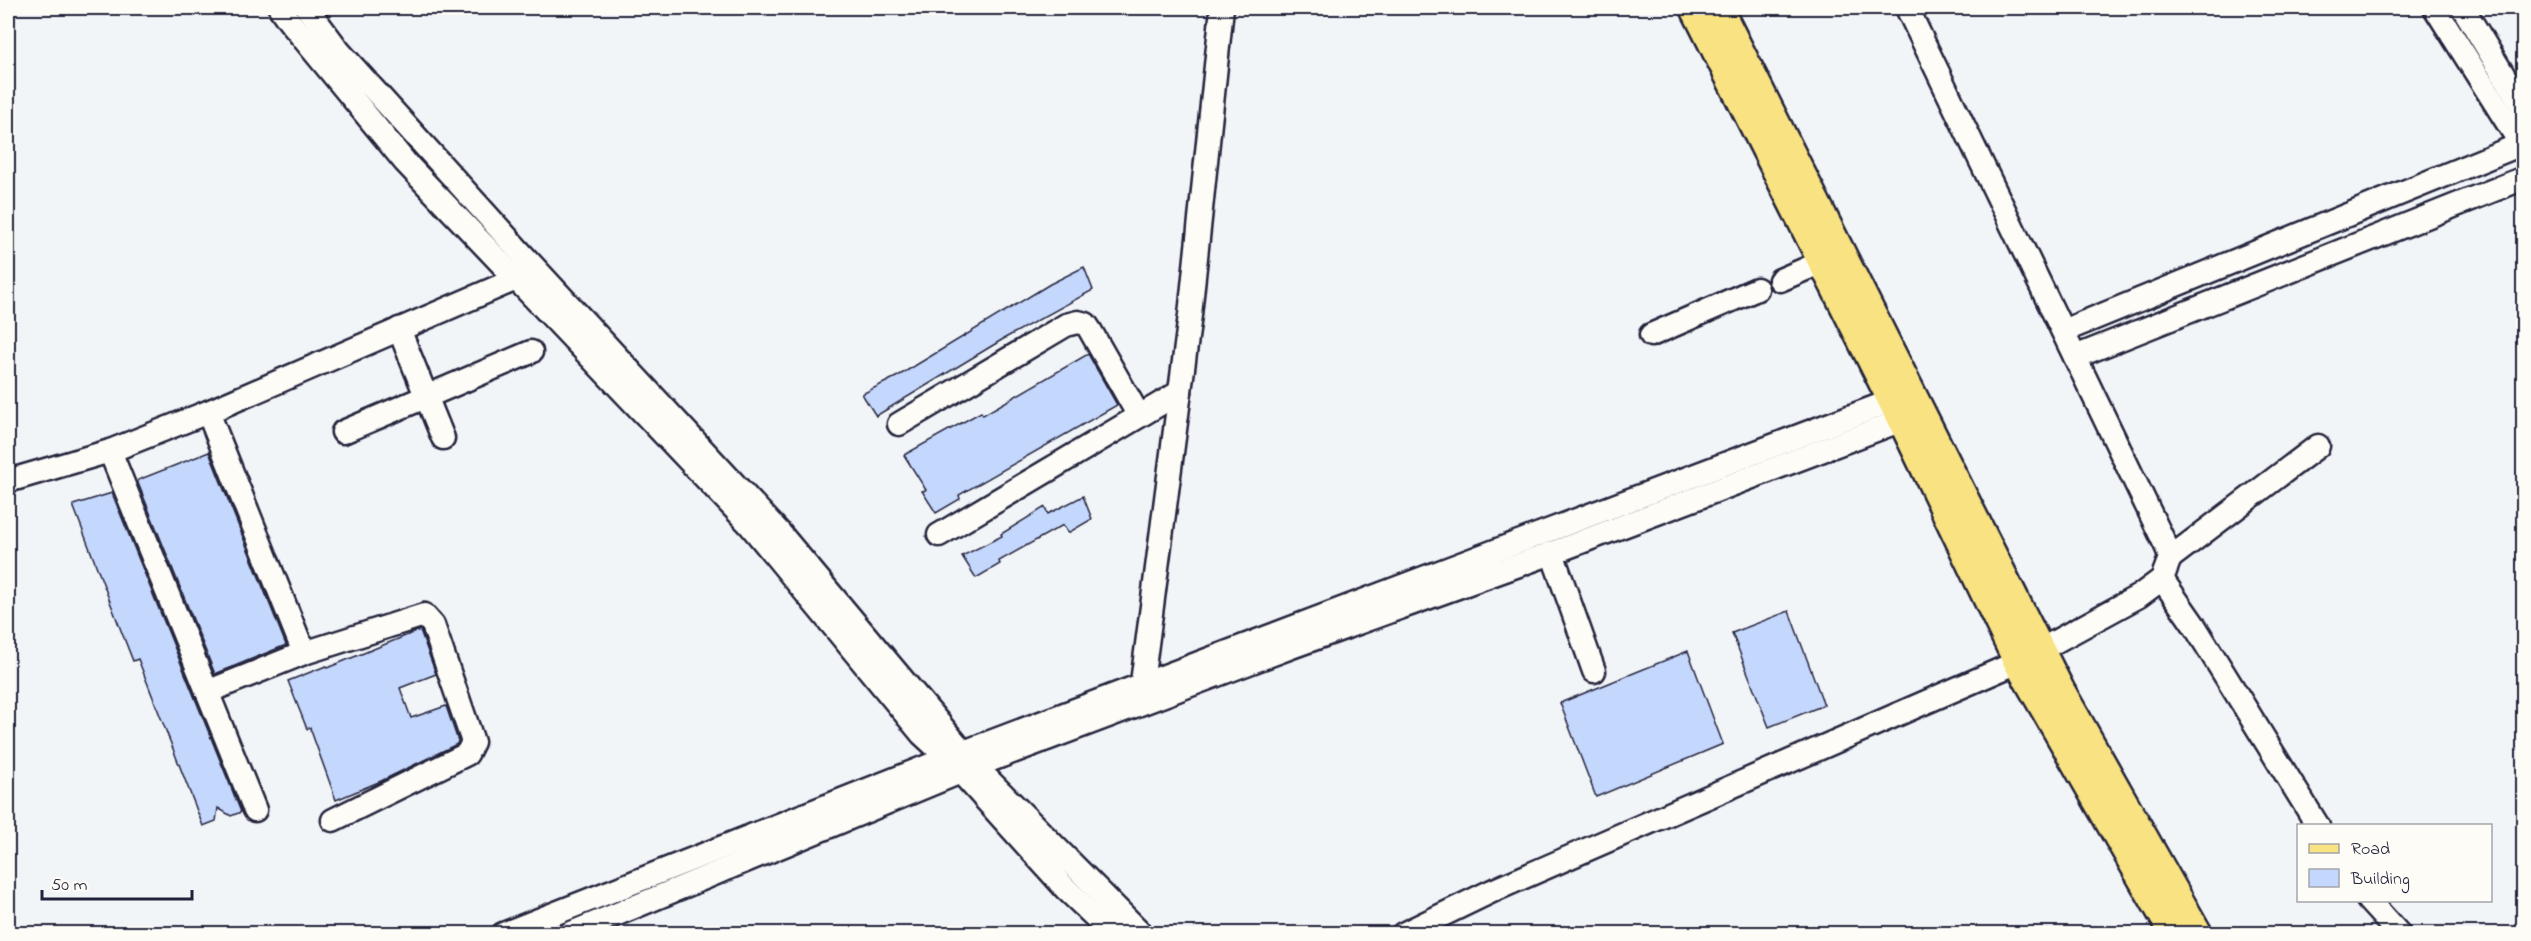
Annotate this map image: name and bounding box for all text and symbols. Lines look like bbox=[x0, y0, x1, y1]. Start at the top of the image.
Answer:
legend bbox=[2297, 824, 2492, 902]
text: Road bbox=[2351, 837, 2390, 863]
scale bar bbox=[42, 863, 192, 901]
text: Building bbox=[2350, 867, 2410, 894]
text: 50 m bbox=[51, 873, 88, 899]

